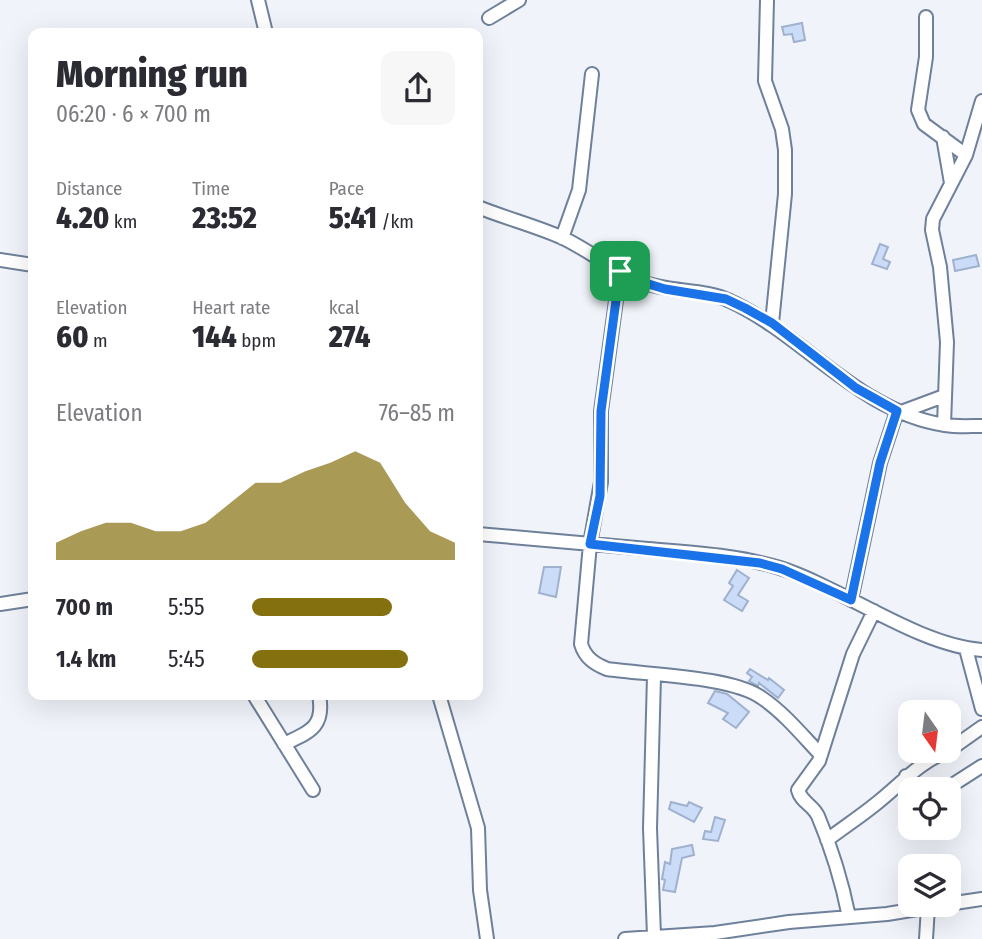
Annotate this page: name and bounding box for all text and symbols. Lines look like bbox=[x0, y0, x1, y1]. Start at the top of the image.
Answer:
text: Morning run bbox=[56, 51, 248, 97]
button: share bbox=[381, 51, 455, 125]
text: 06:20 · 6 × 700 m bbox=[56, 100, 211, 128]
text: Distance bbox=[56, 177, 123, 200]
text: Time bbox=[192, 177, 230, 200]
text: Pace bbox=[329, 177, 364, 200]
text: 4.20 bbox=[56, 200, 109, 236]
text: 23:52 bbox=[192, 200, 257, 236]
text: 5:41 bbox=[329, 200, 377, 236]
text: km bbox=[109, 210, 137, 233]
text: /km bbox=[377, 210, 414, 233]
pin bbox=[590, 241, 650, 301]
icon: arrive bbox=[601, 252, 639, 290]
text: Elevation bbox=[56, 296, 128, 319]
text: Heart rate bbox=[192, 296, 270, 319]
text: kcal bbox=[329, 296, 359, 319]
text: 60 bbox=[56, 319, 89, 355]
text: 144 bbox=[192, 319, 237, 355]
text: 274 bbox=[329, 319, 370, 355]
text: m bbox=[89, 329, 108, 352]
text: bpm bbox=[237, 329, 276, 352]
text: Elevation bbox=[56, 399, 143, 427]
text: 76–85 m bbox=[379, 399, 455, 427]
text: 700 m bbox=[56, 593, 113, 621]
text: 5:55 bbox=[168, 593, 205, 621]
text: 1.4 km bbox=[56, 645, 116, 673]
text: 5:45 bbox=[168, 645, 205, 673]
north arrow bbox=[898, 700, 961, 763]
map controls bbox=[898, 700, 961, 917]
button: locate bbox=[898, 777, 961, 840]
button: layers bbox=[898, 854, 961, 917]

